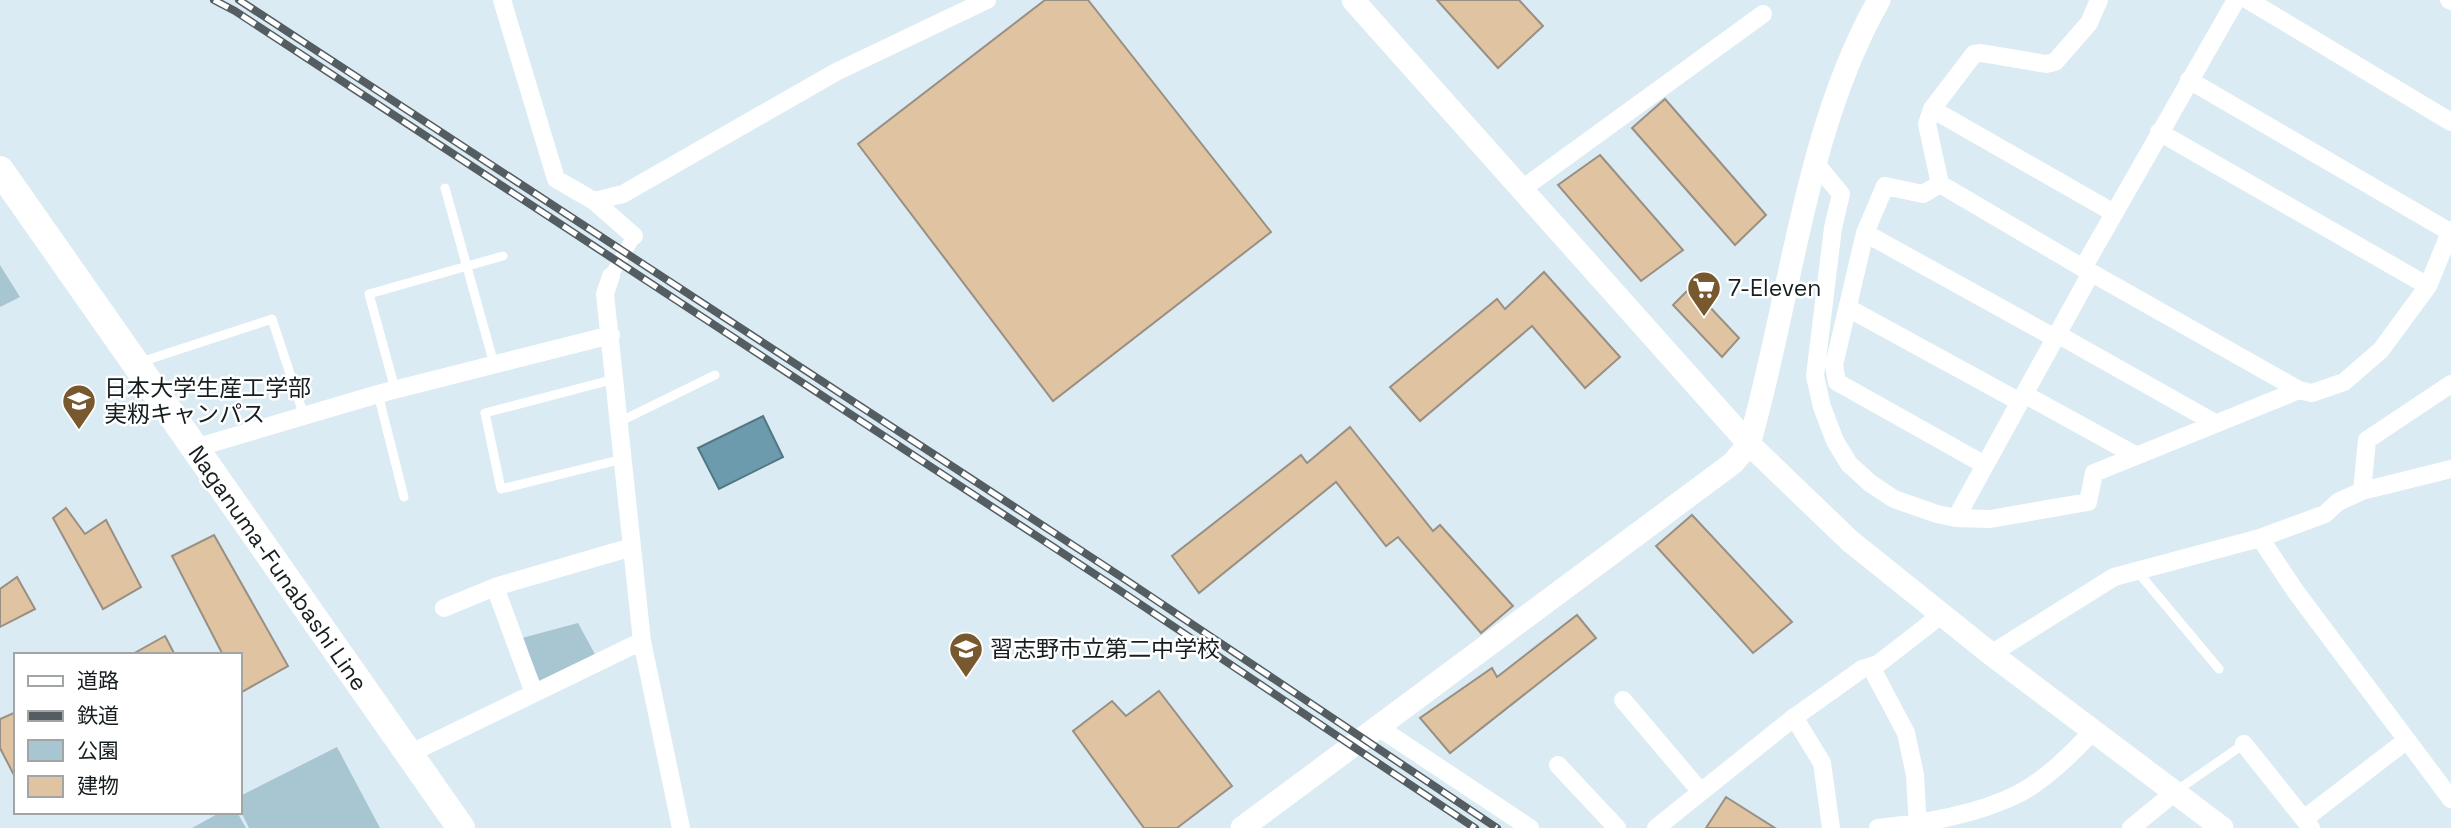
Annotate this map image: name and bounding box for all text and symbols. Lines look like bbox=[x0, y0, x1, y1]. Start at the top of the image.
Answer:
supermarket icon: 7-Eleven bbox=[1685, 269, 1723, 318]
place label: 7-Eleven bbox=[1728, 273, 1821, 303]
place label: 日本大学生産工学部 実籾キャンパス bbox=[104, 373, 311, 429]
school or university icon: 日本大学生産工学部 実籾キャンパス bbox=[60, 382, 98, 431]
street label: Naganuma-Funabashi Line bbox=[182, 439, 374, 697]
school or university icon: 習志野市立第二中学校 bbox=[947, 630, 985, 679]
place label: 習志野市立第二中学校 bbox=[990, 634, 1220, 664]
legend bbox=[14, 653, 242, 814]
text: 道路 bbox=[77, 667, 119, 694]
text: 鉄道 bbox=[77, 702, 119, 729]
text: 公園 bbox=[77, 737, 119, 764]
text: 建物 bbox=[77, 772, 119, 799]

